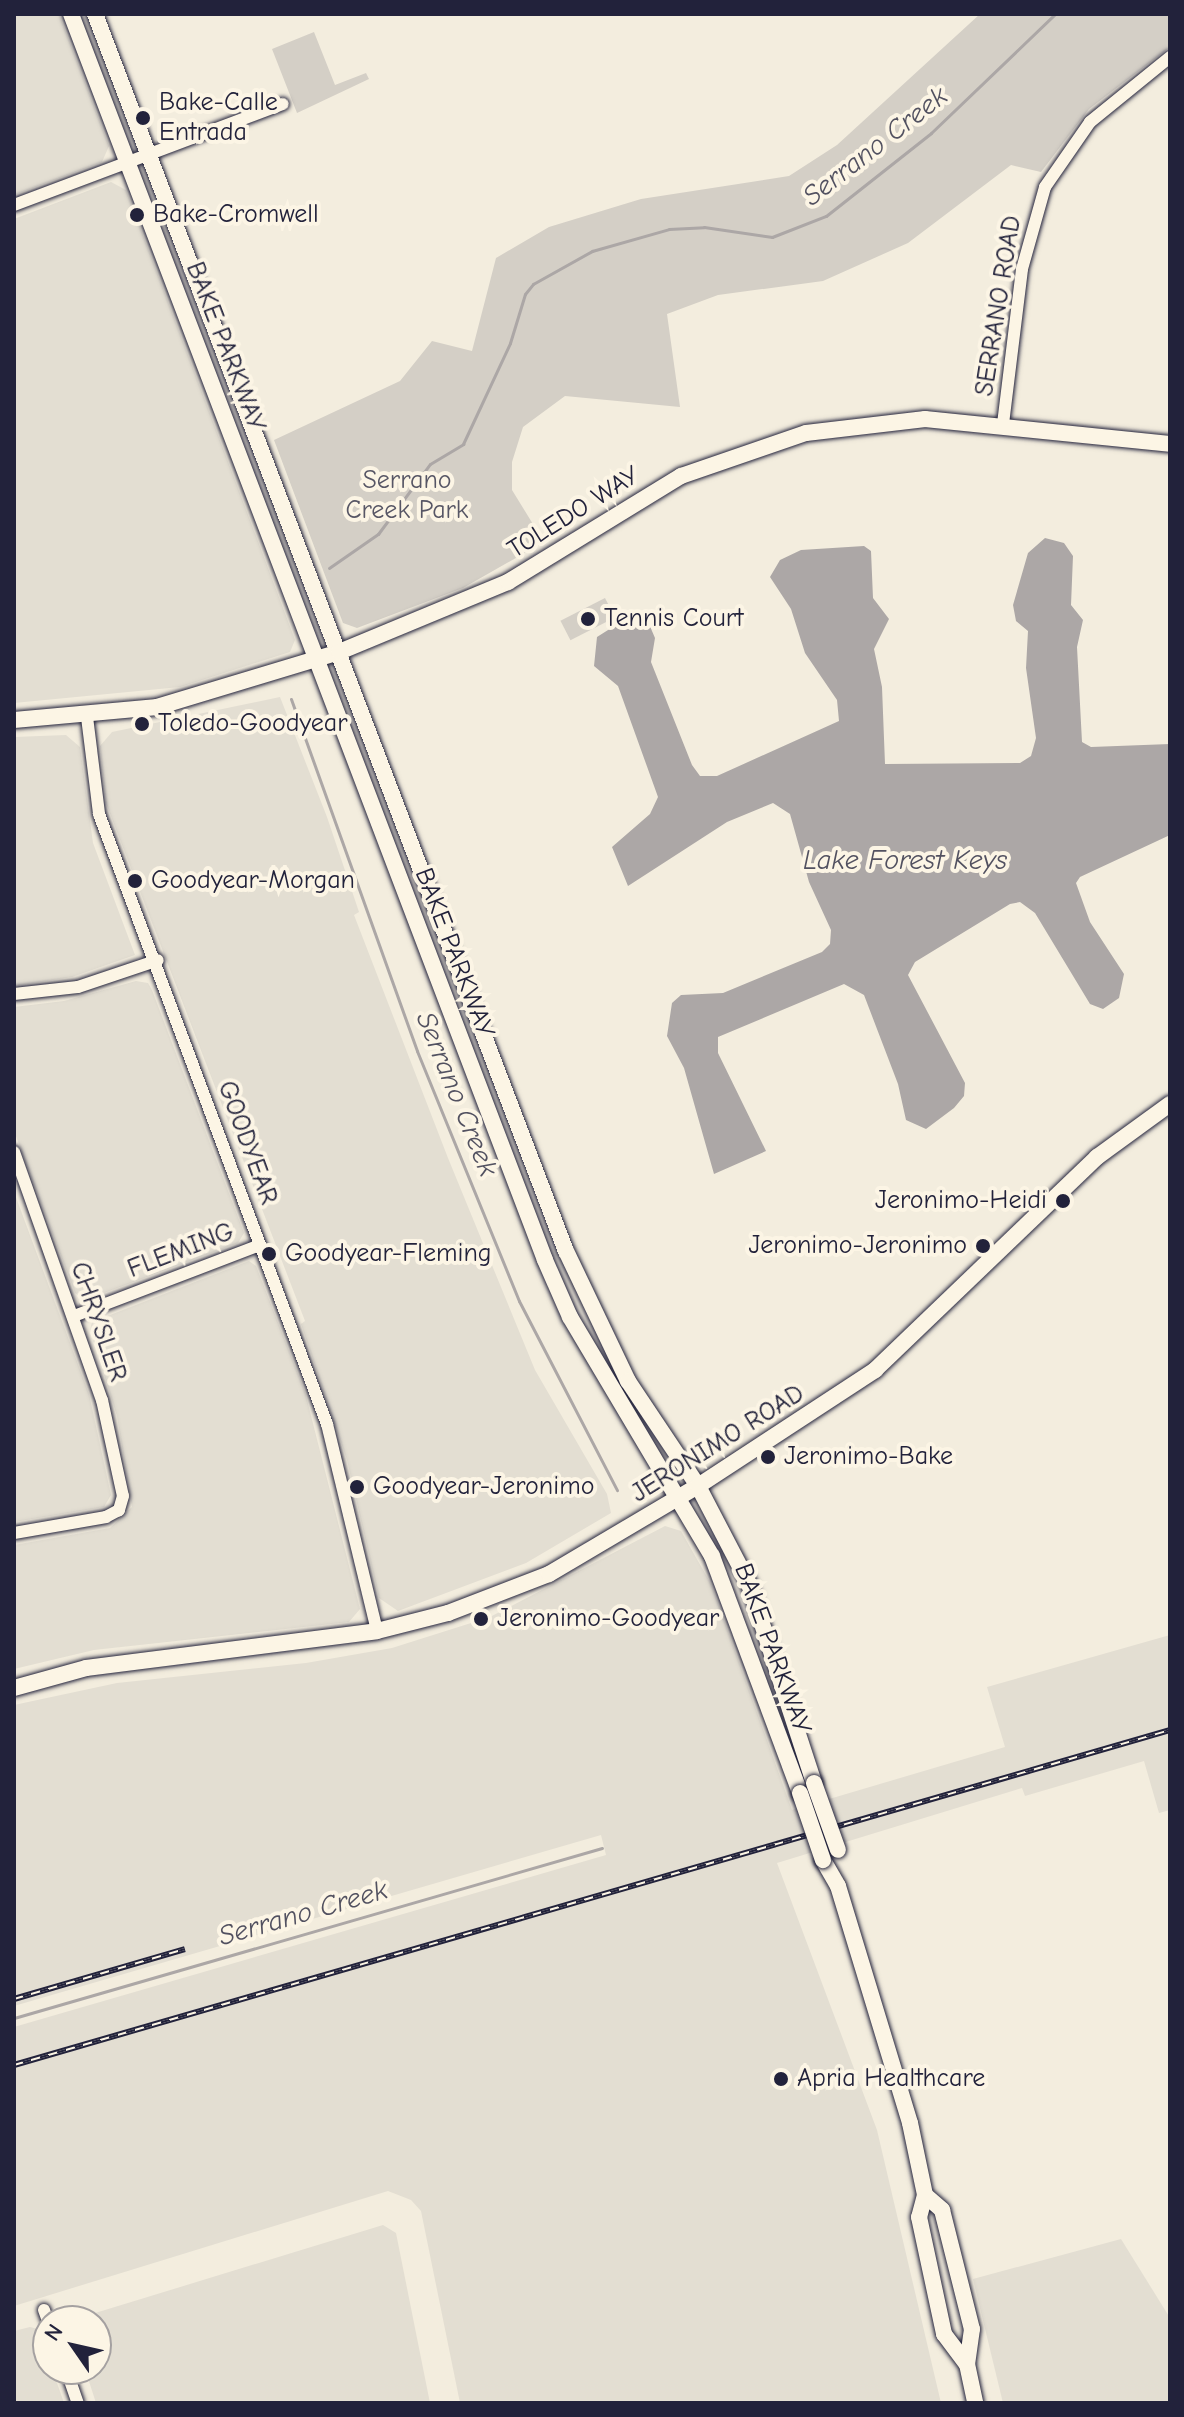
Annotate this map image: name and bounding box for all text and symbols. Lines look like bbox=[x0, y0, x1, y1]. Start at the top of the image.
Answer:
water label: Serrano Creek bbox=[796, 79, 954, 213]
place label: Bake-Calle Entrada bbox=[159, 87, 278, 148]
marker: Bake-Calle Entrada bbox=[134, 109, 152, 127]
place label: Bake-Cromwell bbox=[153, 199, 319, 231]
marker: Bake-Cromwell bbox=[128, 206, 146, 224]
street label: SERRANO ROAD bbox=[969, 214, 1029, 398]
street label: BAKE PARKWAY bbox=[178, 258, 272, 436]
street label: TOLEDO WAY bbox=[502, 460, 646, 566]
park label: Serrano Creek Park bbox=[346, 465, 468, 526]
place label: Tennis Court bbox=[604, 603, 743, 635]
marker: Tennis Court bbox=[579, 610, 597, 628]
place label: Toledo-Goodyear bbox=[158, 708, 348, 740]
marker: Toledo-Goodyear bbox=[133, 715, 151, 733]
water label: Lake Forest Keys bbox=[803, 843, 1007, 877]
street label: BAKE PARKWAY bbox=[407, 864, 501, 1042]
place label: Goodyear-Morgan bbox=[151, 865, 355, 897]
marker: Goodyear-Morgan bbox=[126, 872, 144, 890]
water label: Serrano Creek bbox=[409, 1007, 505, 1181]
street label: GOODYEAR bbox=[210, 1077, 284, 1209]
place label: Jeronimo-Heidi bbox=[875, 1185, 1047, 1217]
marker: Jeronimo-Heidi bbox=[1054, 1192, 1072, 1210]
street label: FLEMING bbox=[123, 1216, 239, 1286]
place label: Jeronimo-Jeronimo bbox=[748, 1230, 967, 1262]
marker: Jeronimo-Jeronimo bbox=[974, 1237, 992, 1255]
place label: Goodyear-Fleming bbox=[285, 1238, 492, 1270]
marker: Goodyear-Fleming bbox=[260, 1245, 278, 1263]
street label: CHRYSLER bbox=[63, 1258, 133, 1386]
street label: JERONIMO ROAD bbox=[626, 1378, 810, 1510]
place label: Jeronimo-Bake bbox=[784, 1441, 953, 1473]
marker: Jeronimo-Bake bbox=[759, 1448, 777, 1466]
place label: Goodyear-Jeronimo bbox=[373, 1471, 594, 1503]
marker: Goodyear-Jeronimo bbox=[348, 1478, 366, 1496]
street label: BAKE PARKWAY bbox=[727, 1560, 817, 1738]
place label: Jeronimo-Goodyear bbox=[497, 1603, 719, 1635]
marker: Jeronimo-Goodyear bbox=[472, 1610, 490, 1628]
water label: Serrano Creek bbox=[215, 1873, 391, 1953]
place label: Apria Healthcare bbox=[797, 2063, 985, 2095]
marker: Apria Healthcare bbox=[772, 2070, 790, 2088]
north arrow bbox=[32, 2305, 112, 2385]
text: N bbox=[39, 2319, 69, 2346]

